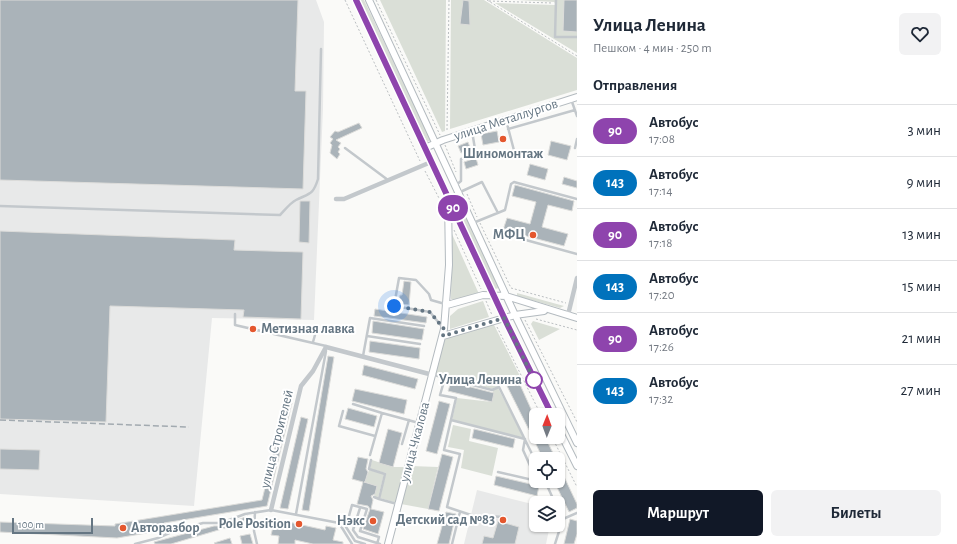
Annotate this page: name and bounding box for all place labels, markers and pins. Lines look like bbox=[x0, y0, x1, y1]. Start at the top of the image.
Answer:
marker: Шиномонтаж bbox=[498, 134, 508, 144]
place label: Шиномонтаж bbox=[463, 147, 543, 161]
place label: МФЦ bbox=[493, 228, 525, 242]
marker: МФЦ bbox=[528, 230, 538, 240]
place label: Метизная лавка bbox=[261, 322, 355, 336]
marker: Метизная лавка bbox=[248, 324, 258, 334]
marker: Улица Ленина bbox=[525, 371, 543, 389]
place label: Улица Ленина bbox=[439, 373, 522, 387]
place label: Детский сад №83 bbox=[396, 513, 495, 527]
place label: Нэкс bbox=[337, 514, 365, 528]
marker: Детский сад №83 bbox=[498, 515, 508, 525]
marker: Нэкс bbox=[368, 516, 378, 526]
place label: Pole Position bbox=[218, 517, 291, 531]
marker: Pole Position bbox=[294, 519, 304, 529]
place label: Авторазбор bbox=[131, 521, 199, 535]
marker: Авторазбор bbox=[118, 523, 128, 533]

